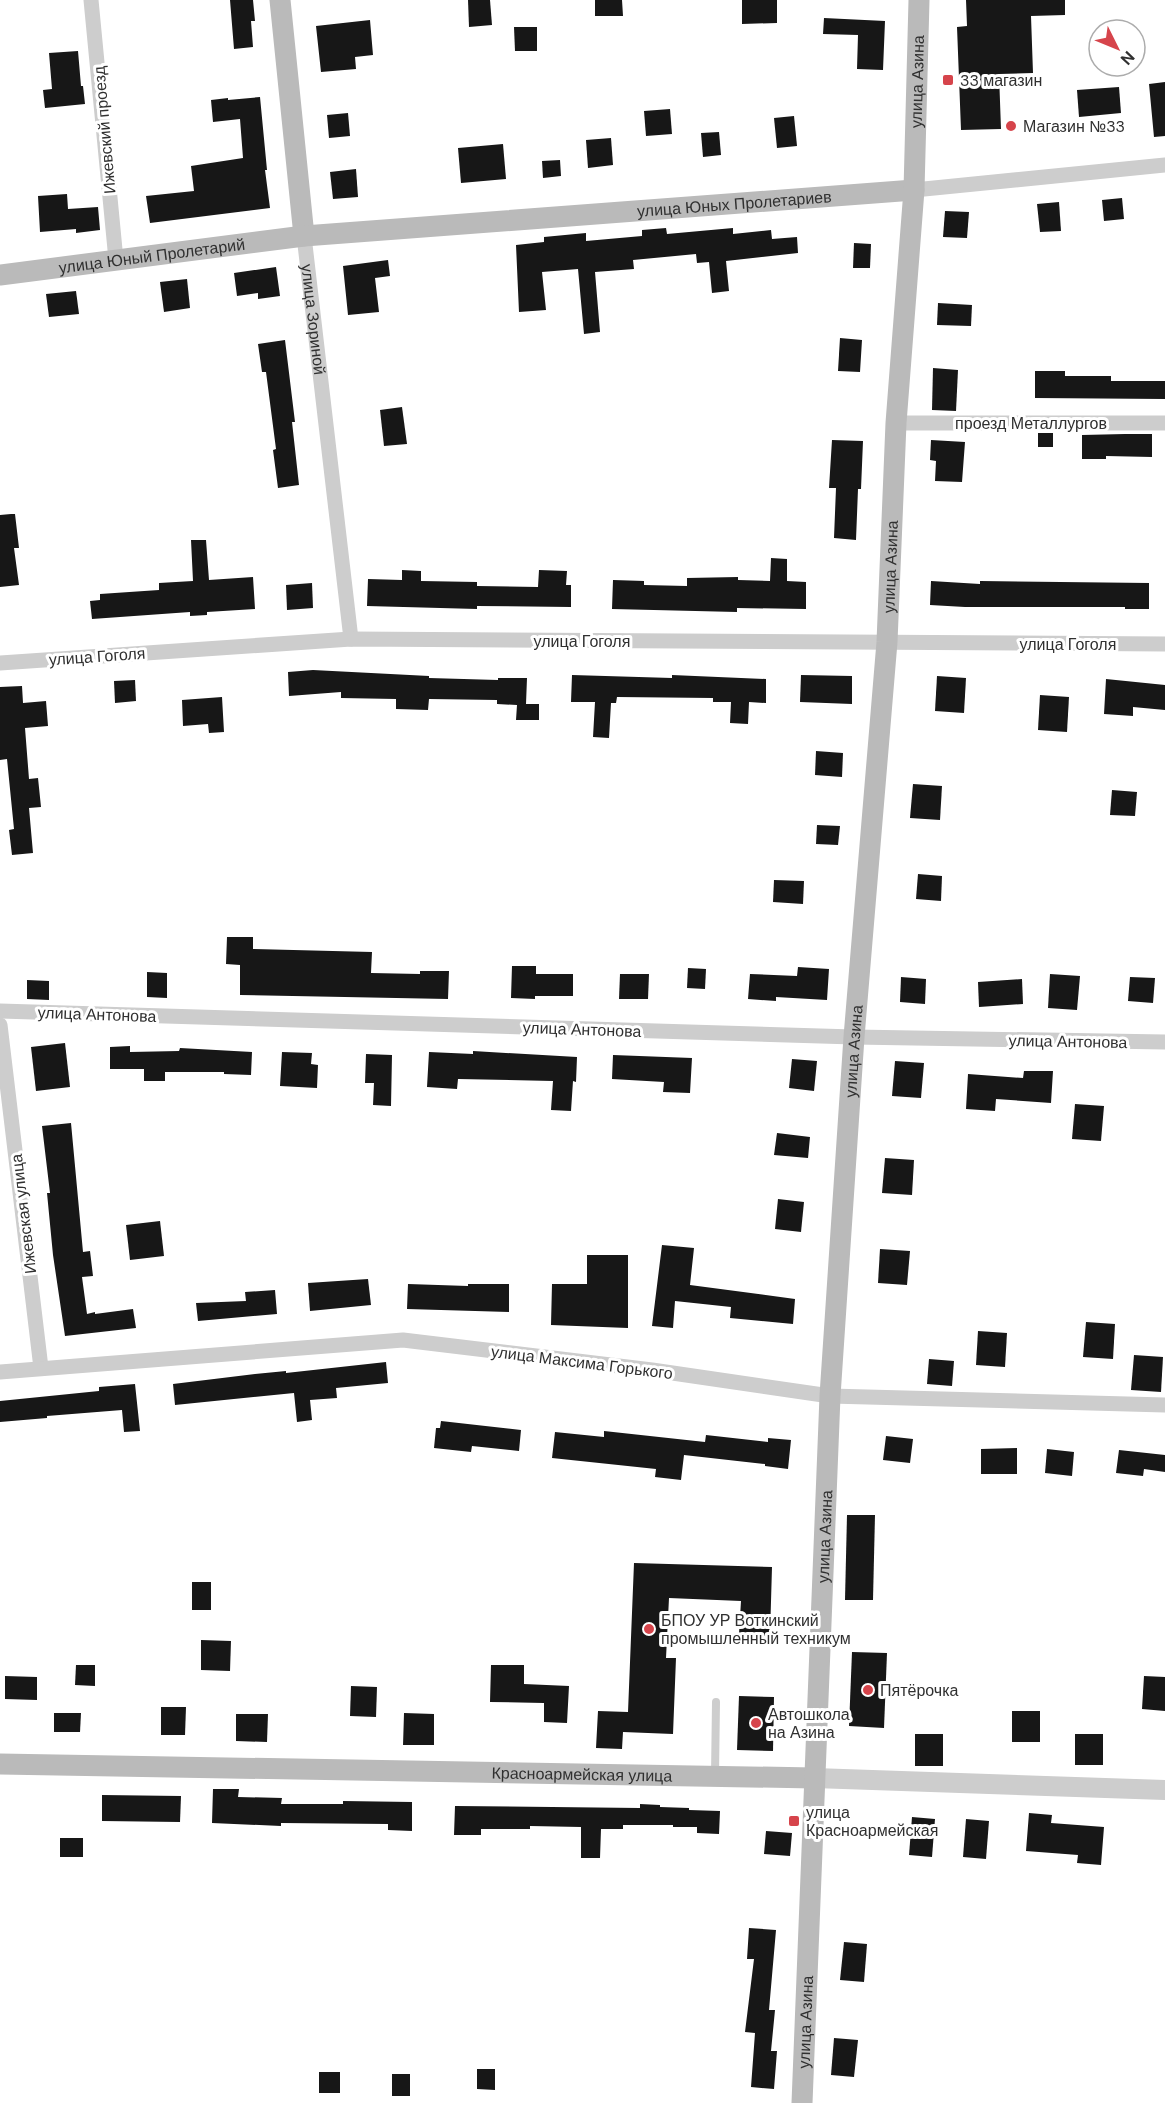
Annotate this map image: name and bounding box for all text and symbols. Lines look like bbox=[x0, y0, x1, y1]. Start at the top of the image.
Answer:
north arrow bbox=[1087, 18, 1147, 78]
street label: улица Азина bbox=[906, 35, 929, 128]
text: N bbox=[1116, 46, 1139, 69]
street label: Ижевский проезд bbox=[88, 65, 121, 195]
place label: 33 магазин bbox=[960, 70, 1042, 91]
marker: 33 магазин bbox=[941, 73, 955, 87]
place label: Магазин №33 bbox=[1023, 116, 1125, 137]
marker: Магазин №33 bbox=[1004, 119, 1018, 133]
street label: улица Юных Пролетариев bbox=[636, 186, 832, 222]
street label: улица Юный Пролетарий bbox=[57, 234, 246, 278]
street label: улица Зориной bbox=[296, 263, 330, 376]
street label: проезд Металлургов bbox=[955, 413, 1107, 434]
street label: улица Азина bbox=[878, 520, 903, 614]
street label: улица Гоголя bbox=[534, 631, 630, 652]
street label: улица Гоголя bbox=[1020, 634, 1116, 655]
street label: улица Гоголя bbox=[48, 643, 146, 670]
street label: улица Антонова bbox=[37, 1002, 157, 1027]
street label: улица Азина bbox=[840, 1004, 868, 1098]
street label: улица Антонова bbox=[522, 1017, 642, 1042]
street label: улица Антонова bbox=[1008, 1030, 1128, 1053]
street label: Ижевская улица bbox=[6, 1153, 41, 1275]
street label: улица Максима Горького bbox=[490, 1341, 674, 1384]
street label: улица Азина bbox=[813, 1489, 837, 1583]
place label: БПОУ УР Воткинский промышленный техникум bbox=[661, 1610, 851, 1649]
marker: БПОУ УР Воткинский промышленный техникум bbox=[642, 1622, 656, 1636]
place label: Пятёрочка bbox=[880, 1680, 959, 1701]
marker: Пятёрочка bbox=[861, 1683, 875, 1697]
place label: Автошкола на Азина bbox=[768, 1704, 850, 1743]
marker: Автошкола на Азина bbox=[749, 1716, 763, 1730]
street label: Красноармейская улица bbox=[491, 1762, 673, 1787]
place label: улица Красноармейская bbox=[806, 1802, 938, 1841]
marker: улица Красноармейская bbox=[787, 1814, 801, 1828]
street label: улица Азина bbox=[793, 1975, 818, 2069]

